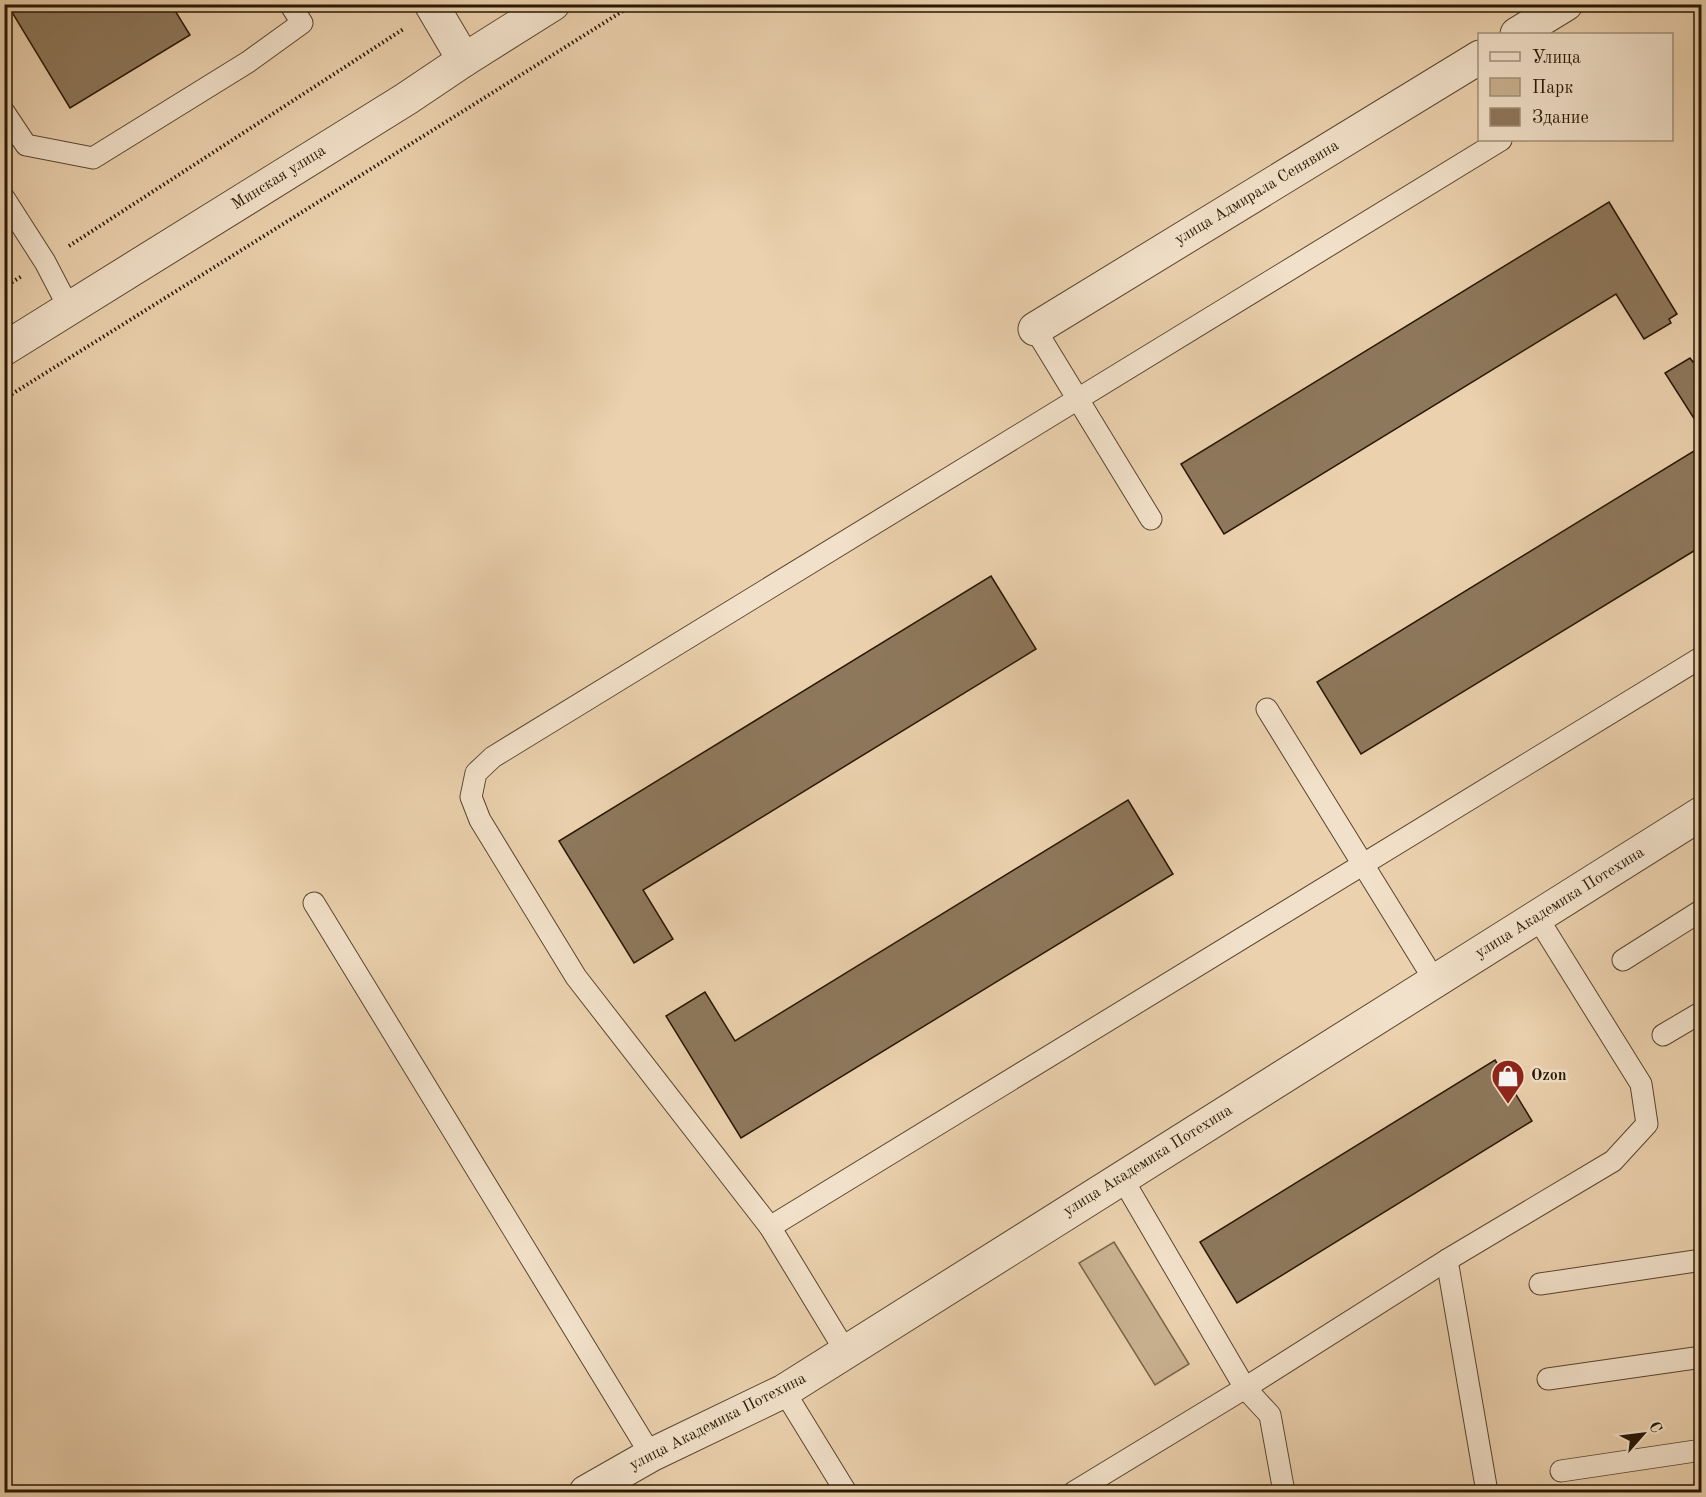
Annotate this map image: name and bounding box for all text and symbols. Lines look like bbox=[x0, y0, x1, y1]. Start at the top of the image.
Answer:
legend bbox=[1478, 33, 1673, 141]
text: Улица bbox=[1532, 49, 1581, 67]
text: Парк bbox=[1532, 79, 1573, 97]
text: Здание bbox=[1532, 109, 1589, 127]
street label: улица Адмирала Сенявина bbox=[1172, 138, 1342, 248]
street label: Минская улица bbox=[229, 143, 329, 213]
street label: улица Академика Потехина bbox=[1473, 844, 1647, 962]
shop icon: Ozon bbox=[1490, 1058, 1526, 1105]
place label: Ozon bbox=[1531, 1068, 1567, 1084]
street label: улица Академика Потехина bbox=[1061, 1102, 1235, 1220]
street label: улица Академика Потехина bbox=[627, 1370, 809, 1474]
north arrow bbox=[1613, 1404, 1673, 1464]
text: С bbox=[1645, 1419, 1664, 1436]

